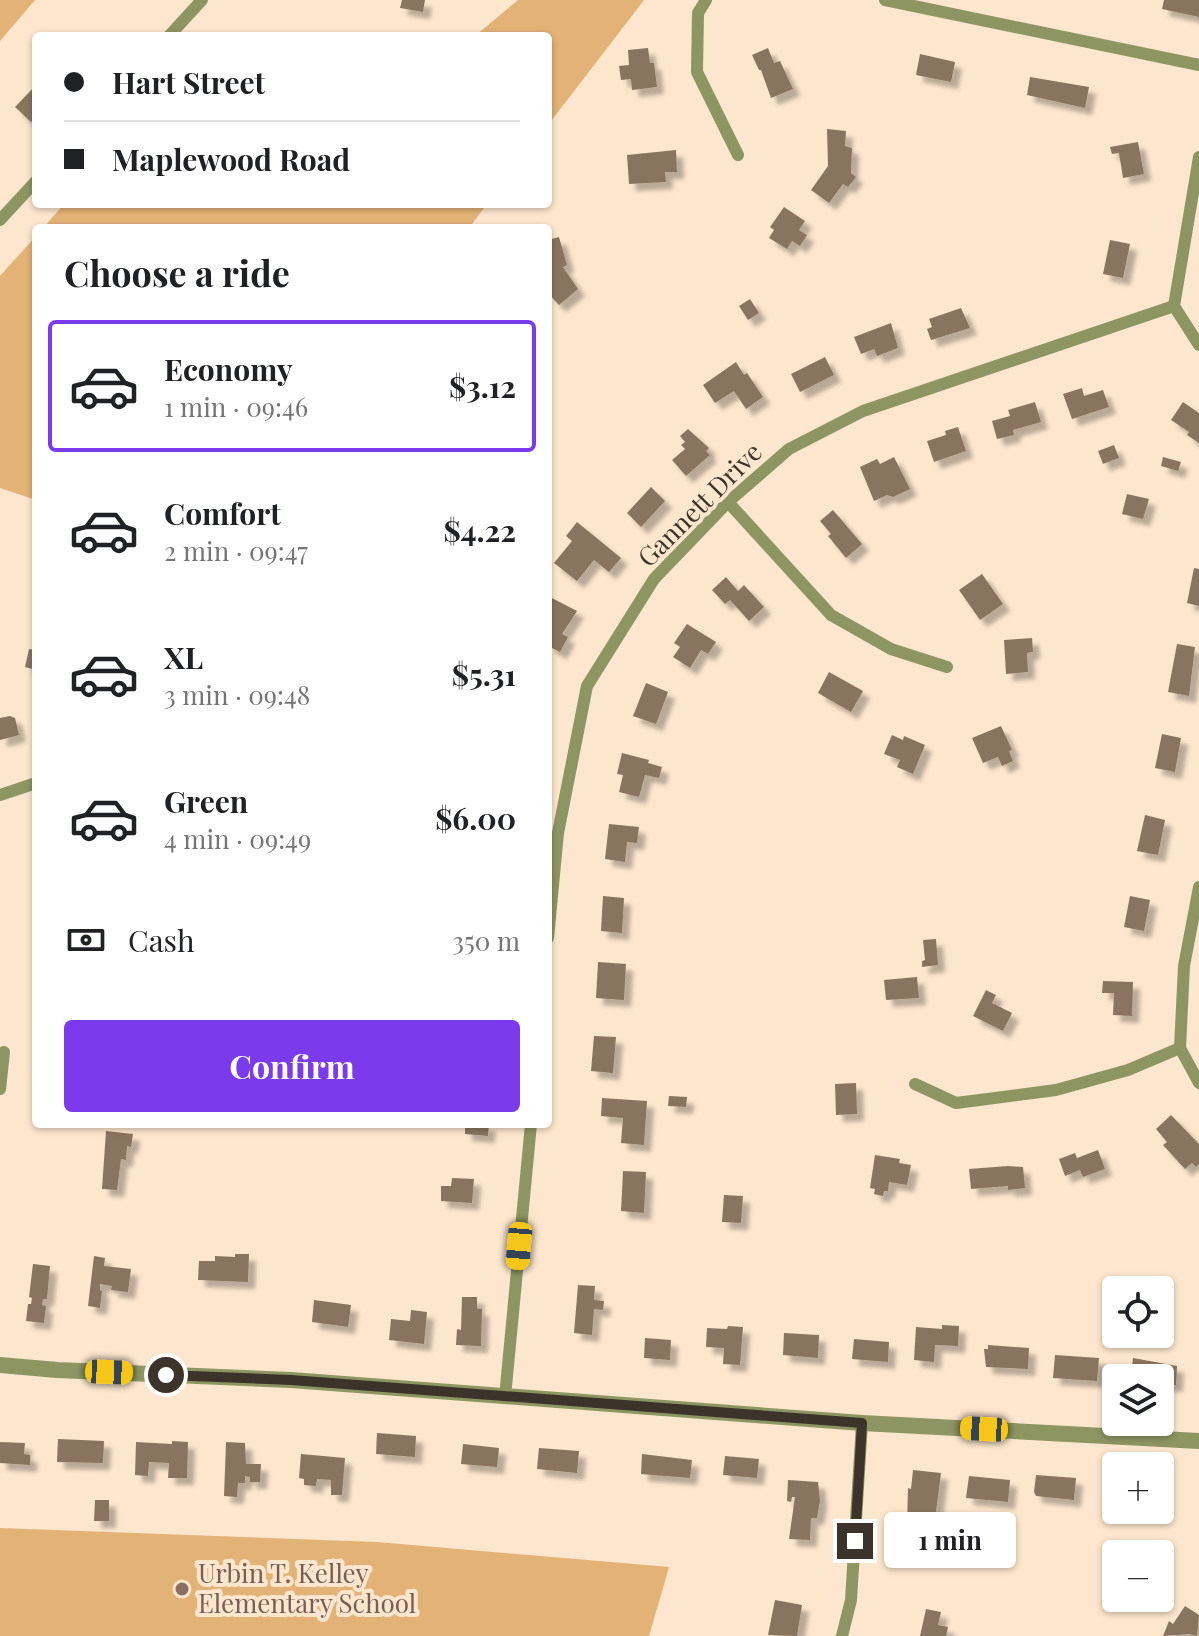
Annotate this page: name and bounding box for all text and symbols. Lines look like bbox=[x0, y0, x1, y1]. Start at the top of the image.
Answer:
text: Hart Street bbox=[112, 62, 265, 102]
text: Maplewood Road bbox=[112, 139, 350, 179]
text: Choose a ride bbox=[64, 248, 290, 296]
text: Economy bbox=[164, 349, 293, 389]
icon: car bbox=[68, 350, 140, 422]
text: $3.12 bbox=[449, 366, 516, 406]
text: 1 min · 09:46 bbox=[164, 389, 308, 424]
street label: Gannett Drive bbox=[629, 434, 769, 574]
text: Comfort bbox=[164, 493, 281, 533]
icon: car bbox=[68, 494, 140, 566]
text: $4.22 bbox=[443, 510, 516, 550]
text: 2 min · 09:47 bbox=[164, 533, 308, 568]
text: XL bbox=[164, 637, 203, 677]
icon: car bbox=[68, 638, 140, 710]
text: $5.31 bbox=[452, 654, 516, 694]
text: 3 min · 09:48 bbox=[164, 677, 310, 712]
text: Green bbox=[164, 781, 248, 821]
icon: car bbox=[68, 782, 140, 854]
text: $6.00 bbox=[435, 798, 516, 838]
text: 4 min · 09:49 bbox=[164, 821, 311, 856]
icon: cash bbox=[64, 918, 108, 962]
text: Cash bbox=[128, 920, 195, 960]
text: 350 m bbox=[452, 923, 520, 958]
button: Confirm bbox=[64, 1020, 520, 1112]
car bbox=[505, 1221, 533, 1271]
map controls bbox=[1102, 1276, 1174, 1612]
button: locate bbox=[1102, 1276, 1174, 1348]
route start bbox=[148, 1357, 184, 1393]
car bbox=[85, 1359, 133, 1385]
button: layers bbox=[1102, 1364, 1174, 1436]
car bbox=[959, 1416, 1009, 1442]
button: + bbox=[1102, 1452, 1174, 1524]
callout: 1 min bbox=[883, 1513, 1015, 1569]
text: 1 min bbox=[918, 1522, 982, 1557]
route end bbox=[837, 1523, 873, 1559]
button: − bbox=[1102, 1540, 1174, 1612]
place label: Urbin T. Kelley Elementary School bbox=[198, 1555, 416, 1620]
marker: Urbin T. Kelley Elementary School bbox=[173, 1580, 191, 1598]

